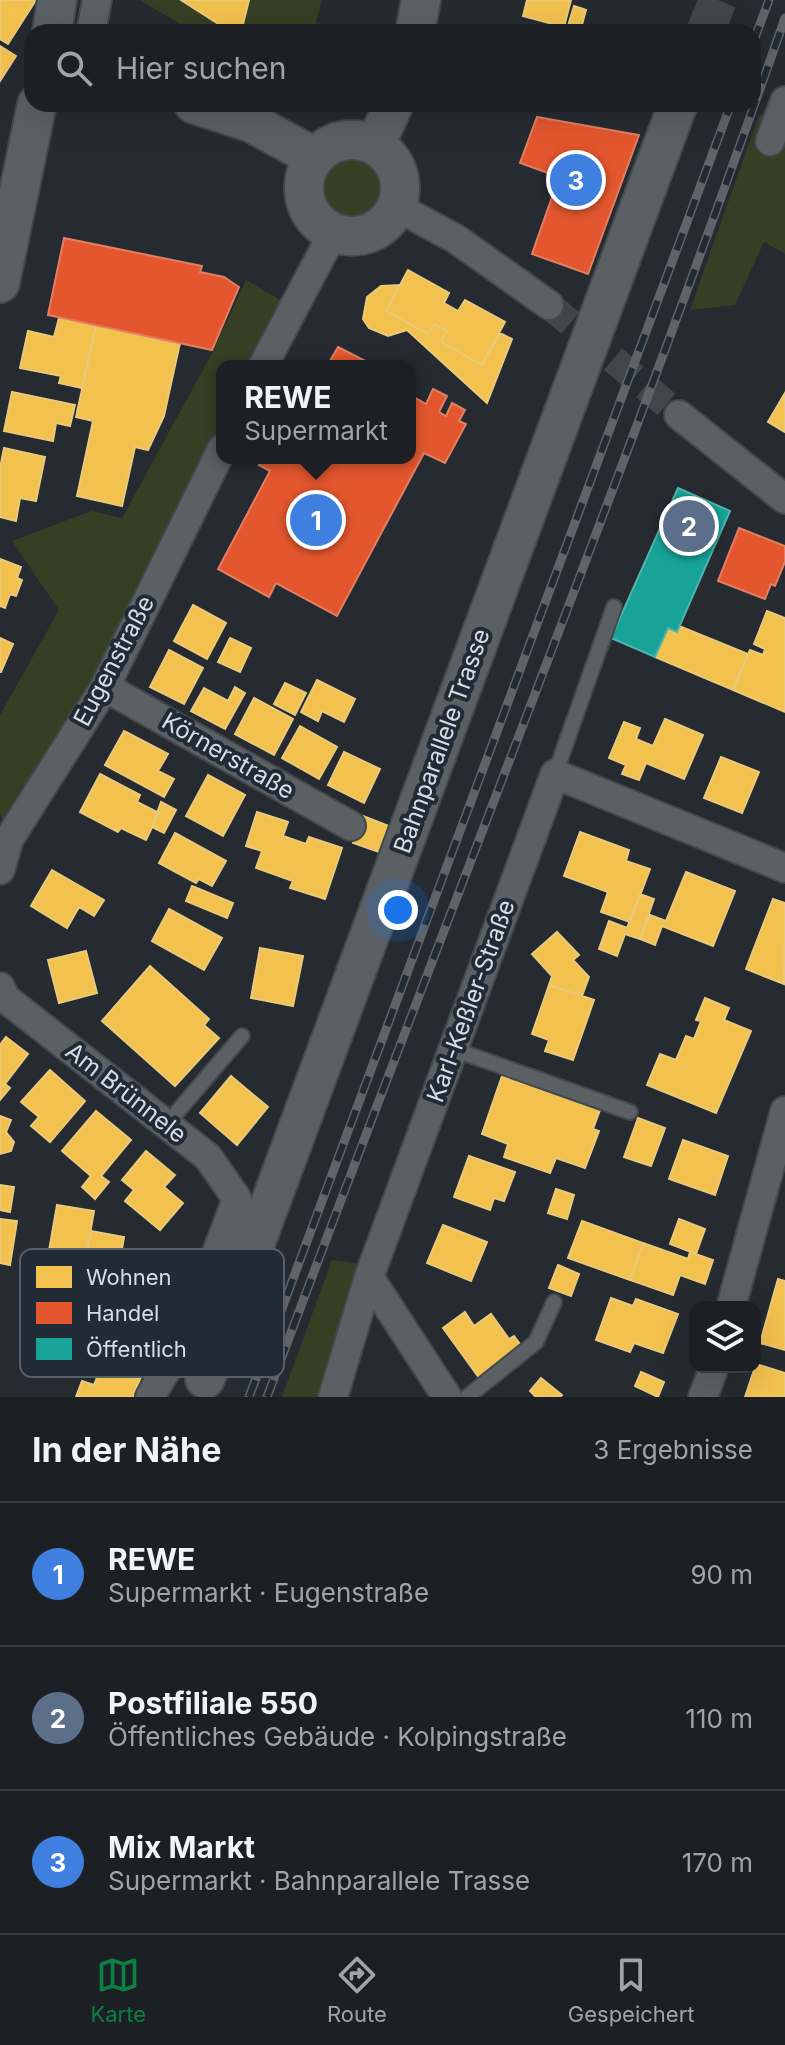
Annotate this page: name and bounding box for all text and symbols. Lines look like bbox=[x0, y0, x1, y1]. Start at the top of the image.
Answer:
search box bbox=[24, 24, 761, 112]
icon: search bbox=[52, 46, 96, 90]
text: Hier suchen bbox=[116, 50, 286, 86]
pin: 3 bbox=[550, 150, 602, 210]
popup bbox=[216, 360, 416, 464]
text: REWE bbox=[244, 379, 331, 415]
text: Supermarkt bbox=[244, 415, 388, 446]
pin: 1 bbox=[290, 490, 342, 550]
pin: 2 bbox=[663, 496, 715, 556]
street label: Eugenstraße bbox=[67, 591, 160, 731]
street label: Bahnparallele Trasse bbox=[387, 625, 496, 857]
street label: Körnerstraße bbox=[157, 706, 300, 805]
your location bbox=[378, 890, 418, 930]
street label: Karl-Keßler-Straße bbox=[420, 896, 521, 1106]
street label: Am Brünnele bbox=[60, 1036, 193, 1149]
legend bbox=[20, 1249, 284, 1377]
text: Wohnen bbox=[86, 1264, 172, 1290]
text: Handel bbox=[86, 1300, 159, 1326]
map controls bbox=[689, 1301, 761, 1373]
button: layers bbox=[689, 1301, 761, 1373]
text: Öffentlich bbox=[86, 1336, 187, 1362]
text: In der Nähe bbox=[32, 1429, 221, 1470]
text: 3 Ergebnisse bbox=[593, 1434, 753, 1465]
text: REWE bbox=[108, 1541, 195, 1577]
text: 1 bbox=[52, 1559, 64, 1590]
text: 90 m bbox=[690, 1559, 753, 1590]
text: Supermarkt · Eugenstraße bbox=[108, 1577, 429, 1608]
text: Postfiliale 550 bbox=[108, 1685, 318, 1721]
text: 2 bbox=[50, 1703, 66, 1734]
text: 110 m bbox=[685, 1703, 753, 1734]
text: Öffentliches Gebäude · Kolpingstraße bbox=[108, 1721, 567, 1752]
text: Mix Markt bbox=[108, 1829, 255, 1865]
text: 3 bbox=[50, 1847, 66, 1878]
text: 170 m bbox=[682, 1847, 753, 1878]
text: Supermarkt · Bahnparallele Trasse bbox=[108, 1865, 530, 1896]
tab: Karte bbox=[90, 1953, 146, 2027]
tab: Route bbox=[327, 1953, 387, 2027]
tab: Gespeichert bbox=[568, 1953, 695, 2027]

